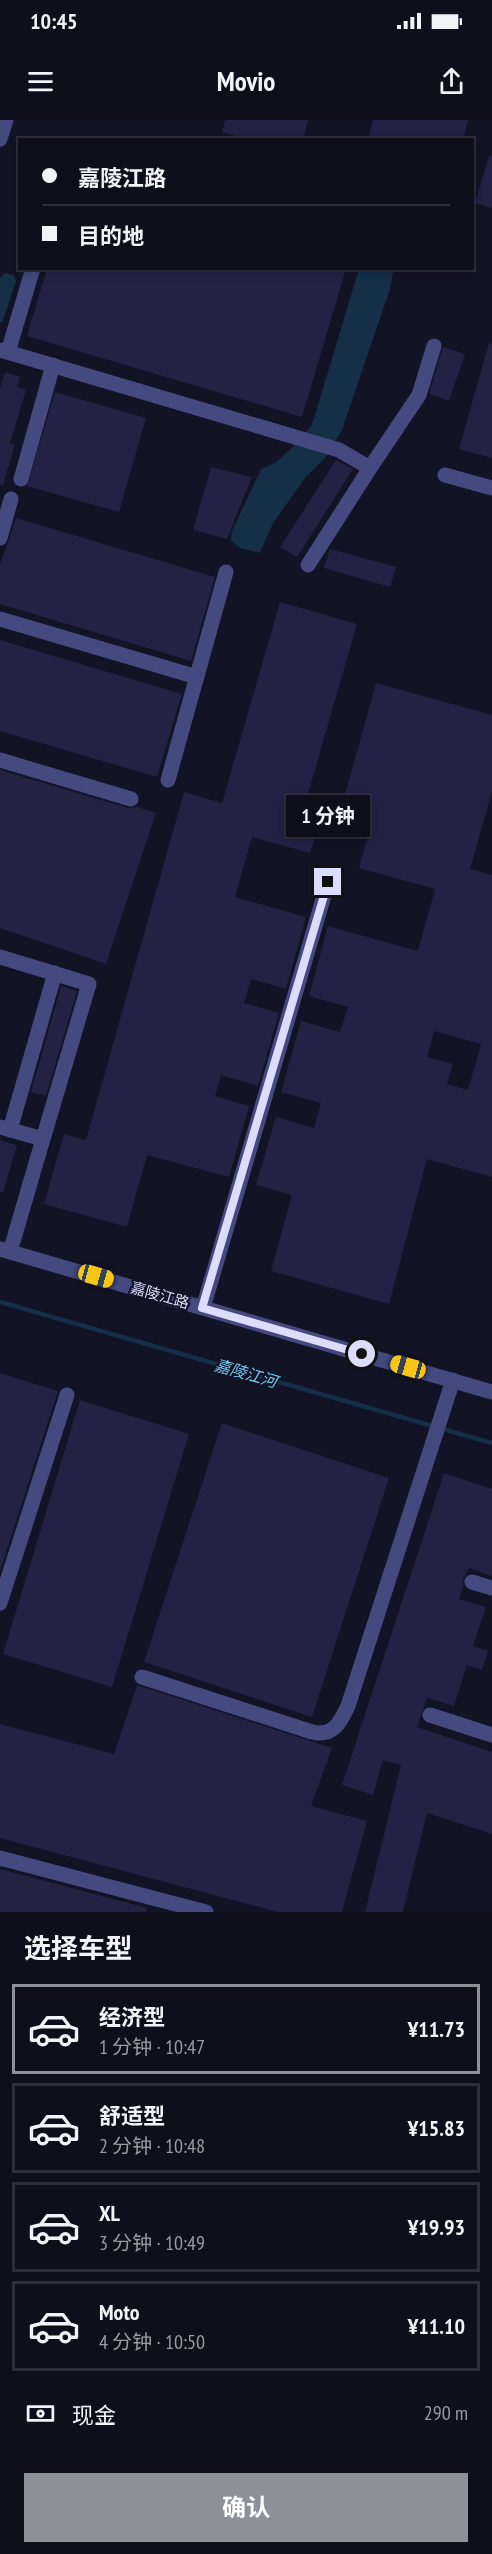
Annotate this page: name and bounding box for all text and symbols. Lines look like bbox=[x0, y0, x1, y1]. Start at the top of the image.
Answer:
text: 10:45 bbox=[30, 7, 78, 35]
text: Movio bbox=[217, 64, 275, 98]
icon: menu bbox=[24, 65, 57, 98]
icon: share bbox=[435, 65, 468, 98]
text: 嘉陵江路 bbox=[78, 164, 166, 192]
text: 目的地 bbox=[78, 222, 144, 250]
callout: 1 分钟 bbox=[286, 795, 370, 837]
text: 1 分钟 bbox=[301, 803, 355, 829]
route end bbox=[314, 868, 341, 895]
car bbox=[76, 1262, 116, 1290]
street label: 嘉陵江路 bbox=[129, 1278, 191, 1312]
route start bbox=[348, 1340, 375, 1367]
car bbox=[388, 1353, 428, 1381]
water label: 嘉陵江河 bbox=[212, 1355, 282, 1392]
text: 选择车型 bbox=[24, 1931, 132, 1965]
icon: car bbox=[27, 2002, 81, 2056]
text: 经济型 bbox=[99, 2003, 165, 2031]
text: ¥11.73 bbox=[408, 2015, 465, 2043]
text: 1 分钟 · 10:47 bbox=[99, 2034, 205, 2060]
icon: car bbox=[27, 2101, 81, 2155]
text: 舒适型 bbox=[99, 2102, 165, 2130]
text: ¥15.83 bbox=[408, 2114, 465, 2142]
text: 2 分钟 · 10:48 bbox=[99, 2133, 205, 2159]
text: XL bbox=[99, 2199, 120, 2227]
icon: car bbox=[27, 2200, 81, 2254]
text: ¥19.93 bbox=[408, 2213, 465, 2241]
text: 3 分钟 · 10:49 bbox=[99, 2230, 205, 2256]
text: Moto bbox=[99, 2298, 140, 2326]
icon: car bbox=[27, 2299, 81, 2353]
text: ¥11.10 bbox=[408, 2312, 465, 2340]
text: 4 分钟 · 10:50 bbox=[99, 2329, 205, 2355]
icon: cash bbox=[24, 2397, 57, 2430]
text: 290 m bbox=[424, 2400, 468, 2426]
text: 现金 bbox=[72, 2401, 116, 2429]
button: 确认 bbox=[24, 2473, 468, 2542]

